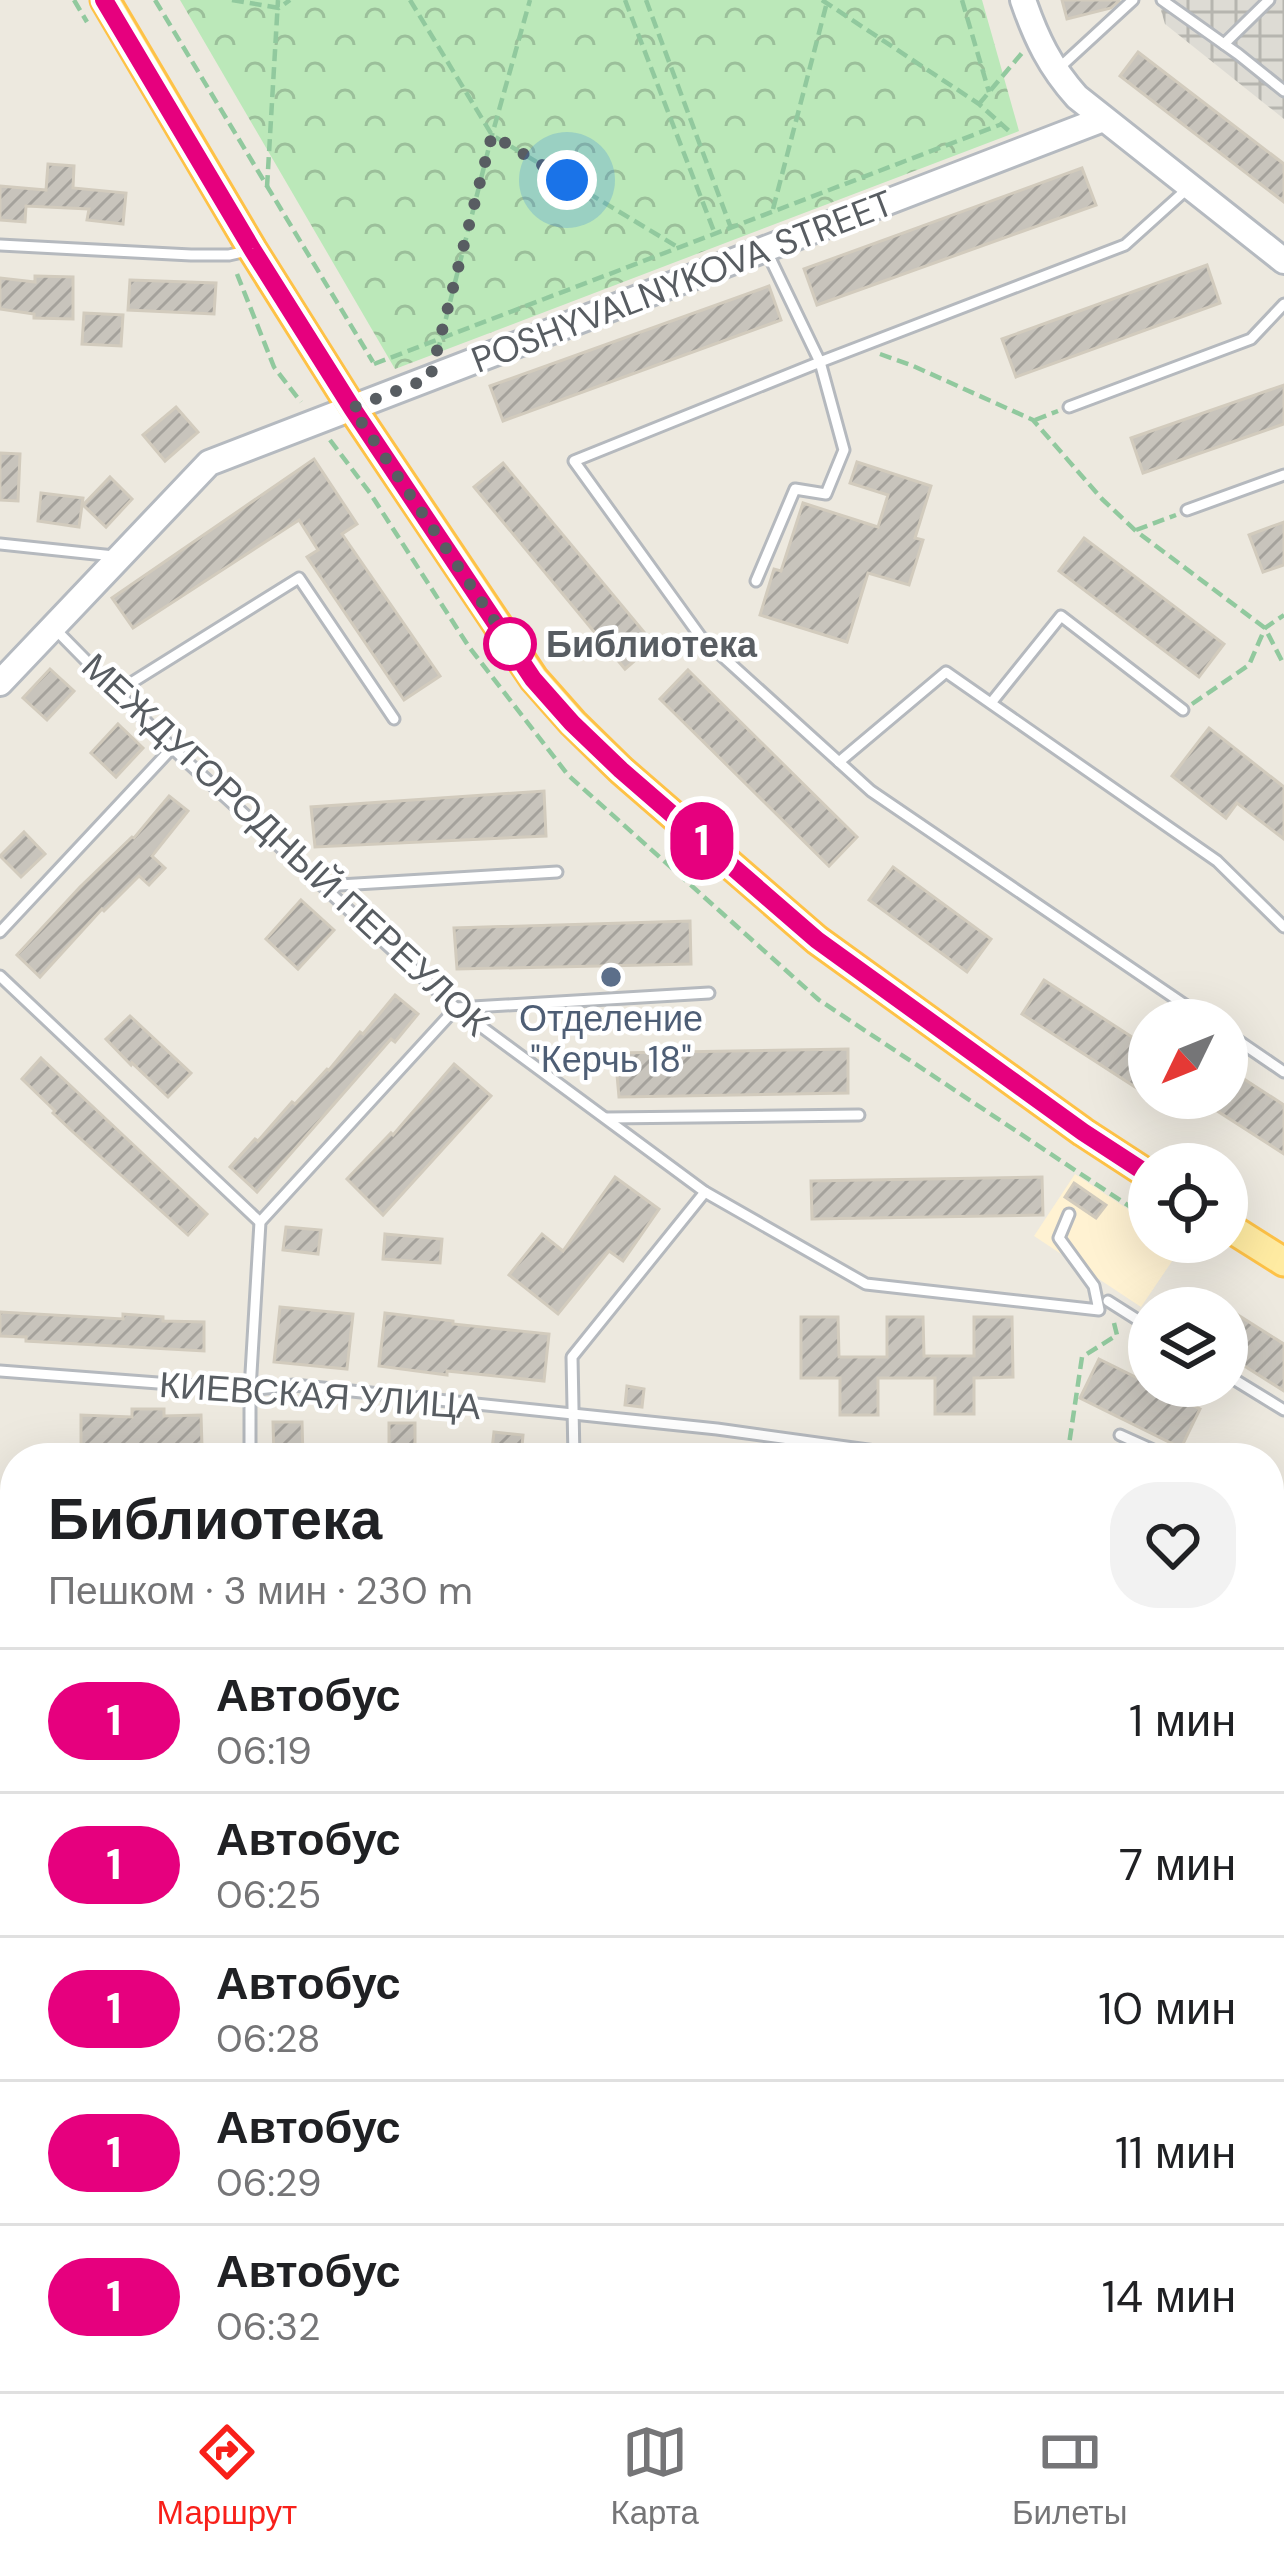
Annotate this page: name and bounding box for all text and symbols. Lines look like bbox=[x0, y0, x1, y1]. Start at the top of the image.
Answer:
your location bbox=[537, 150, 597, 210]
street label: POSHYVALNYKOVA STREET bbox=[465, 179, 899, 384]
marker: Библиотека bbox=[485, 619, 535, 669]
place label: Библиотека bbox=[546, 621, 758, 668]
street label: МЕЖДУГОРОДНЫЙ ПЕРЕУЛОК bbox=[72, 643, 499, 1046]
line badge: 1 bbox=[663, 802, 741, 880]
text: 1 bbox=[694, 813, 710, 868]
marker: Отделение "Керчь 18" bbox=[598, 964, 624, 990]
place label: Отделение "Керчь 18" bbox=[519, 995, 703, 1083]
north arrow bbox=[1128, 999, 1248, 1119]
map controls bbox=[1128, 999, 1248, 1407]
button: locate bbox=[1128, 1143, 1248, 1263]
button: layers bbox=[1128, 1287, 1248, 1407]
street label: КИЕВСКАЯ УЛИЦА bbox=[158, 1361, 482, 1430]
text: Библиотека bbox=[48, 1482, 382, 1557]
button: heart bbox=[1110, 1482, 1236, 1608]
text: Пешком · 3 мин · 230 m bbox=[48, 1565, 473, 1616]
text: Автобус bbox=[216, 1666, 401, 1725]
text: 1 мин bbox=[1129, 1691, 1236, 1750]
text: 1 bbox=[106, 1693, 122, 1748]
text: 06:19 bbox=[216, 1725, 312, 1776]
text: Автобус bbox=[216, 1810, 401, 1869]
text: 7 мин bbox=[1119, 1835, 1236, 1894]
text: 1 bbox=[106, 1837, 122, 1892]
text: 06:25 bbox=[216, 1869, 321, 1920]
text: Автобус bbox=[216, 1954, 401, 2013]
text: 10 мин bbox=[1098, 1979, 1236, 2038]
text: 1 bbox=[106, 1981, 122, 2036]
text: 06:28 bbox=[216, 2013, 321, 2064]
text: Автобус bbox=[216, 2098, 401, 2157]
text: 11 мин bbox=[1115, 2123, 1236, 2182]
text: 1 bbox=[106, 2125, 122, 2180]
text: 06:29 bbox=[216, 2157, 322, 2208]
text: Автобус bbox=[216, 2242, 401, 2301]
text: 14 мин bbox=[1102, 2267, 1236, 2326]
text: 1 bbox=[106, 2269, 122, 2324]
text: 06:32 bbox=[216, 2301, 321, 2352]
tab: Маршрут bbox=[157, 2419, 297, 2534]
tab: Карта bbox=[610, 2419, 699, 2534]
tab: Билеты bbox=[1012, 2419, 1127, 2534]

